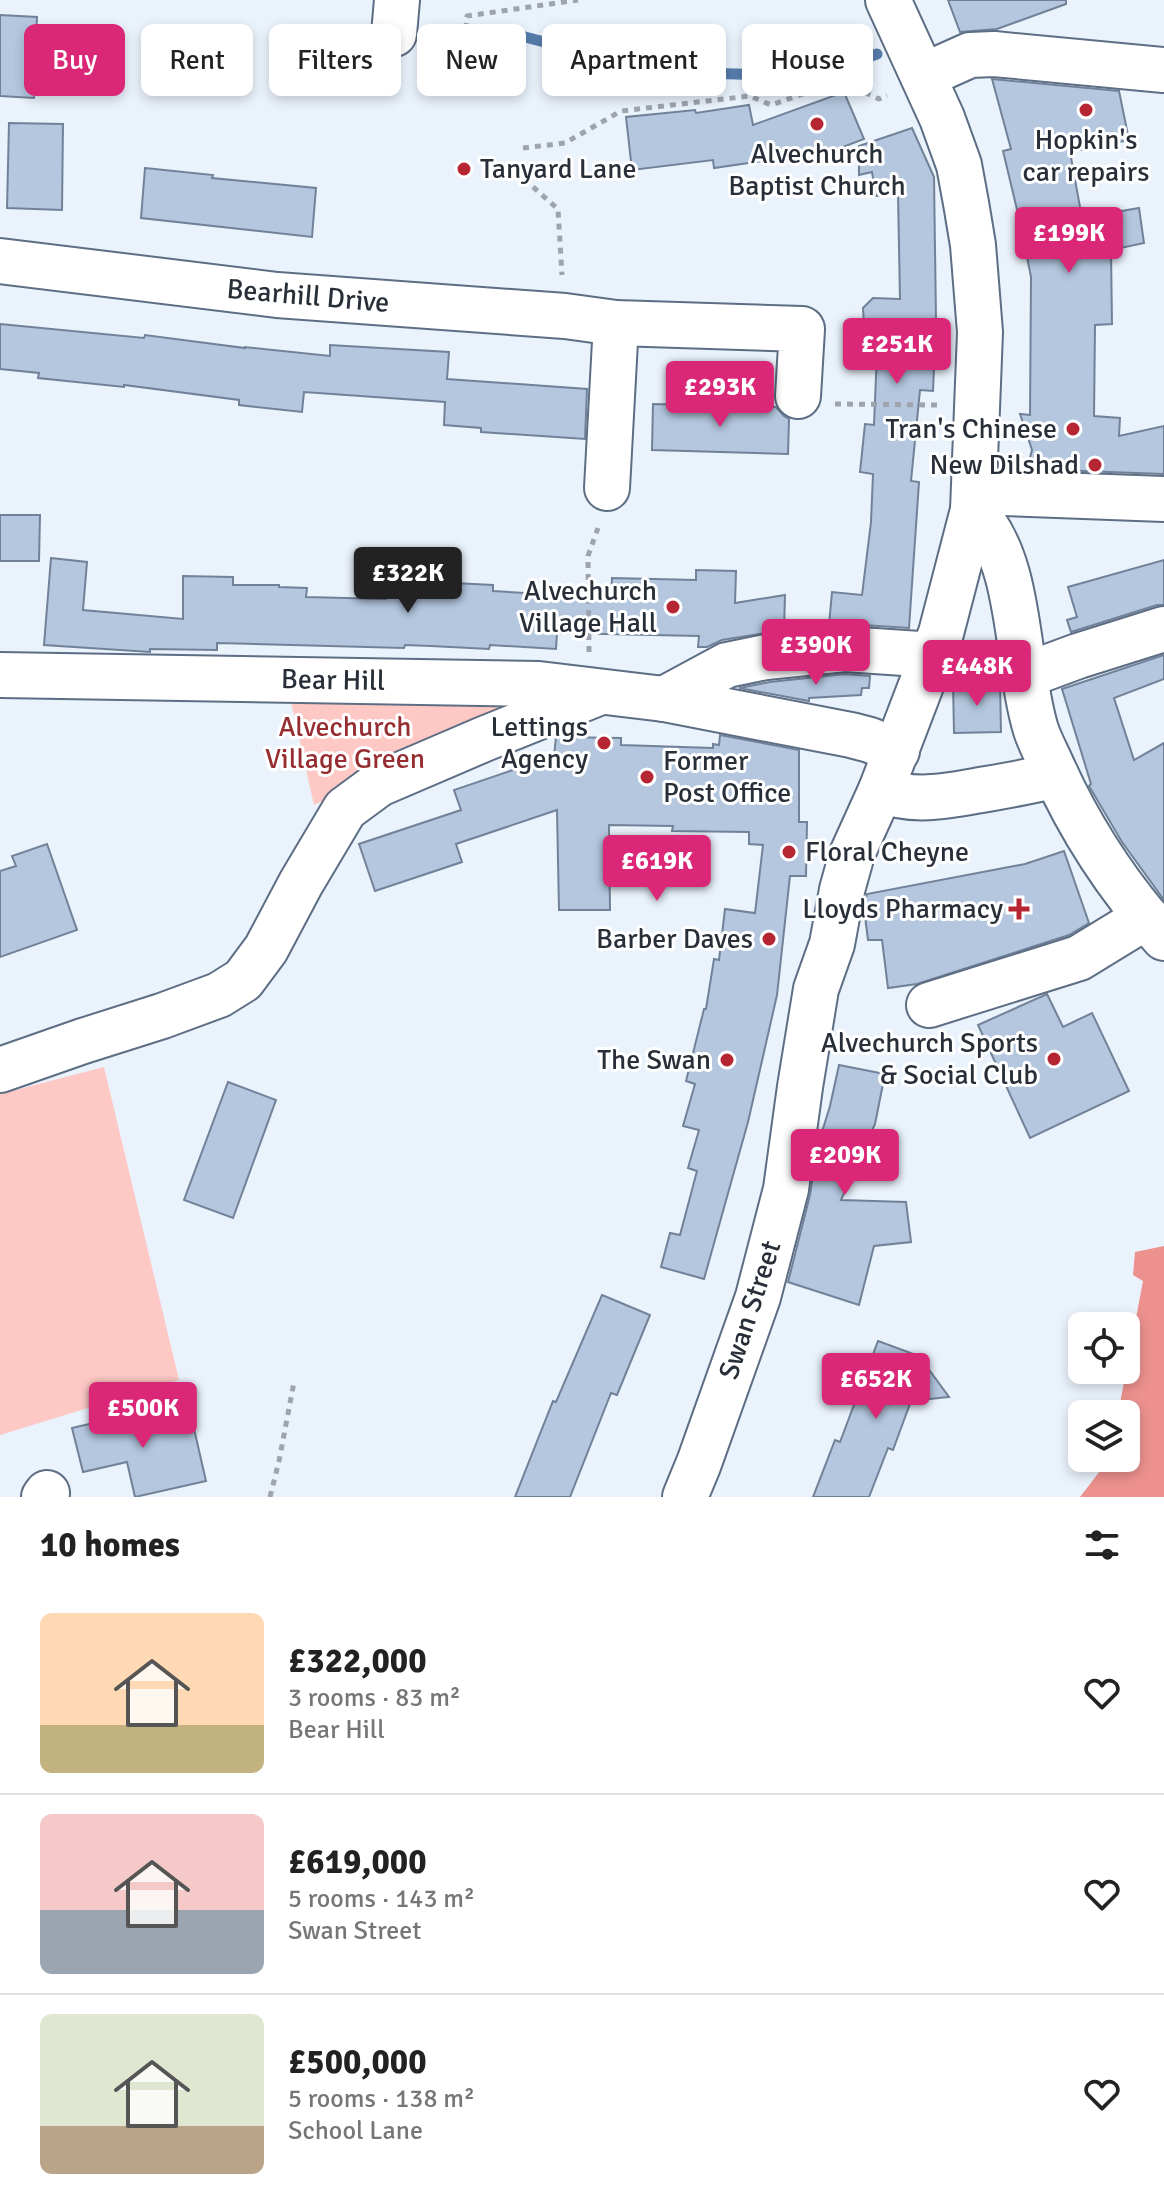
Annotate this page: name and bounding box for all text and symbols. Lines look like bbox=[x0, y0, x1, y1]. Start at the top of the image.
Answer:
chip: Buy bbox=[24, 24, 125, 96]
chip: Rent bbox=[141, 24, 253, 96]
chip: Filters bbox=[269, 24, 401, 96]
chip: New bbox=[417, 24, 526, 96]
chip: Apartment bbox=[542, 24, 726, 96]
chip: House bbox=[742, 24, 873, 96]
marker: Hopkin's car repairs bbox=[1077, 101, 1095, 119]
marker: Alvechurch Baptist Church bbox=[808, 115, 826, 133]
place label: Hopkin's car repairs bbox=[1023, 123, 1149, 189]
place label: Alvechurch Baptist Church bbox=[728, 137, 906, 203]
place label: Tanyard Lane bbox=[480, 152, 637, 186]
marker: Tanyard Lane bbox=[455, 160, 473, 178]
pin: £199K bbox=[1013, 207, 1125, 275]
text: £199K bbox=[1033, 217, 1105, 249]
street label: Bearhill Drive bbox=[225, 272, 391, 320]
pin: £251K bbox=[841, 318, 953, 386]
text: £251K bbox=[861, 328, 933, 360]
pin: £293K bbox=[664, 361, 776, 429]
text: £293K bbox=[684, 371, 756, 403]
place label: Tran's Chinese bbox=[886, 412, 1057, 446]
marker: Tran's Chinese bbox=[1064, 420, 1082, 438]
place label: New Dilshad bbox=[930, 448, 1079, 482]
marker: New Dilshad bbox=[1086, 456, 1104, 474]
pin: £322K bbox=[352, 547, 464, 615]
text: £322K bbox=[372, 557, 444, 589]
place label: Alvechurch Village Hall bbox=[519, 574, 657, 640]
marker: Alvechurch Village Hall bbox=[664, 598, 682, 616]
pin: £390K bbox=[760, 619, 872, 687]
text: £390K bbox=[780, 629, 852, 661]
pin: £448K bbox=[921, 640, 1033, 708]
text: £448K bbox=[941, 650, 1013, 682]
street label: Bear Hill bbox=[281, 662, 385, 698]
park label: Alvechurch Village Green bbox=[265, 710, 425, 776]
place label: Lettings Agency bbox=[490, 710, 588, 776]
marker: Lettings Agency bbox=[595, 734, 613, 752]
place label: Former Post Office bbox=[663, 744, 791, 810]
marker: Former Post Office bbox=[638, 768, 656, 786]
pin: £619K bbox=[601, 835, 713, 903]
place label: Floral Cheyne bbox=[805, 835, 969, 869]
marker: Floral Cheyne bbox=[780, 843, 798, 861]
text: £619K bbox=[621, 845, 693, 877]
place label: Lloyds Pharmacy bbox=[802, 892, 1003, 926]
marker: Lloyds Pharmacy bbox=[1010, 900, 1028, 918]
place label: Barber Daves bbox=[596, 922, 753, 956]
marker: Barber Daves bbox=[760, 930, 778, 948]
place label: Alvechurch Sports & Social Club bbox=[821, 1026, 1038, 1092]
place label: The Swan bbox=[597, 1043, 711, 1077]
marker: Alvechurch Sports & Social Club bbox=[1045, 1050, 1063, 1068]
marker: The Swan bbox=[718, 1051, 736, 1069]
pin: £209K bbox=[789, 1129, 901, 1197]
text: £209K bbox=[809, 1139, 881, 1171]
street label: Swan Street bbox=[712, 1236, 788, 1384]
map controls bbox=[1068, 1312, 1140, 1472]
button: locate bbox=[1068, 1312, 1140, 1384]
pin: £652K bbox=[820, 1353, 932, 1421]
text: £652K bbox=[840, 1363, 912, 1395]
pin: £500K bbox=[87, 1382, 199, 1450]
text: £500K bbox=[107, 1392, 179, 1424]
button: layers bbox=[1068, 1400, 1140, 1472]
icon: filters bbox=[1080, 1523, 1124, 1567]
text: 10 homes bbox=[40, 1524, 180, 1566]
text: £322,000 bbox=[288, 1640, 427, 1682]
icon: home bbox=[104, 1645, 200, 1741]
icon: heart bbox=[1080, 1671, 1124, 1715]
text: 3 rooms · 83 m² bbox=[288, 1682, 461, 1714]
text: Bear Hill bbox=[288, 1714, 385, 1746]
text: £619,000 bbox=[288, 1841, 427, 1883]
icon: home bbox=[104, 1846, 200, 1942]
icon: heart bbox=[1080, 1872, 1124, 1916]
text: 5 rooms · 143 m² bbox=[288, 1883, 475, 1915]
text: Swan Street bbox=[288, 1915, 421, 1947]
text: £500,000 bbox=[288, 2041, 427, 2083]
icon: home bbox=[104, 2046, 200, 2142]
icon: heart bbox=[1080, 2072, 1124, 2116]
text: 5 rooms · 138 m² bbox=[288, 2083, 475, 2115]
text: School Lane bbox=[288, 2115, 423, 2147]

